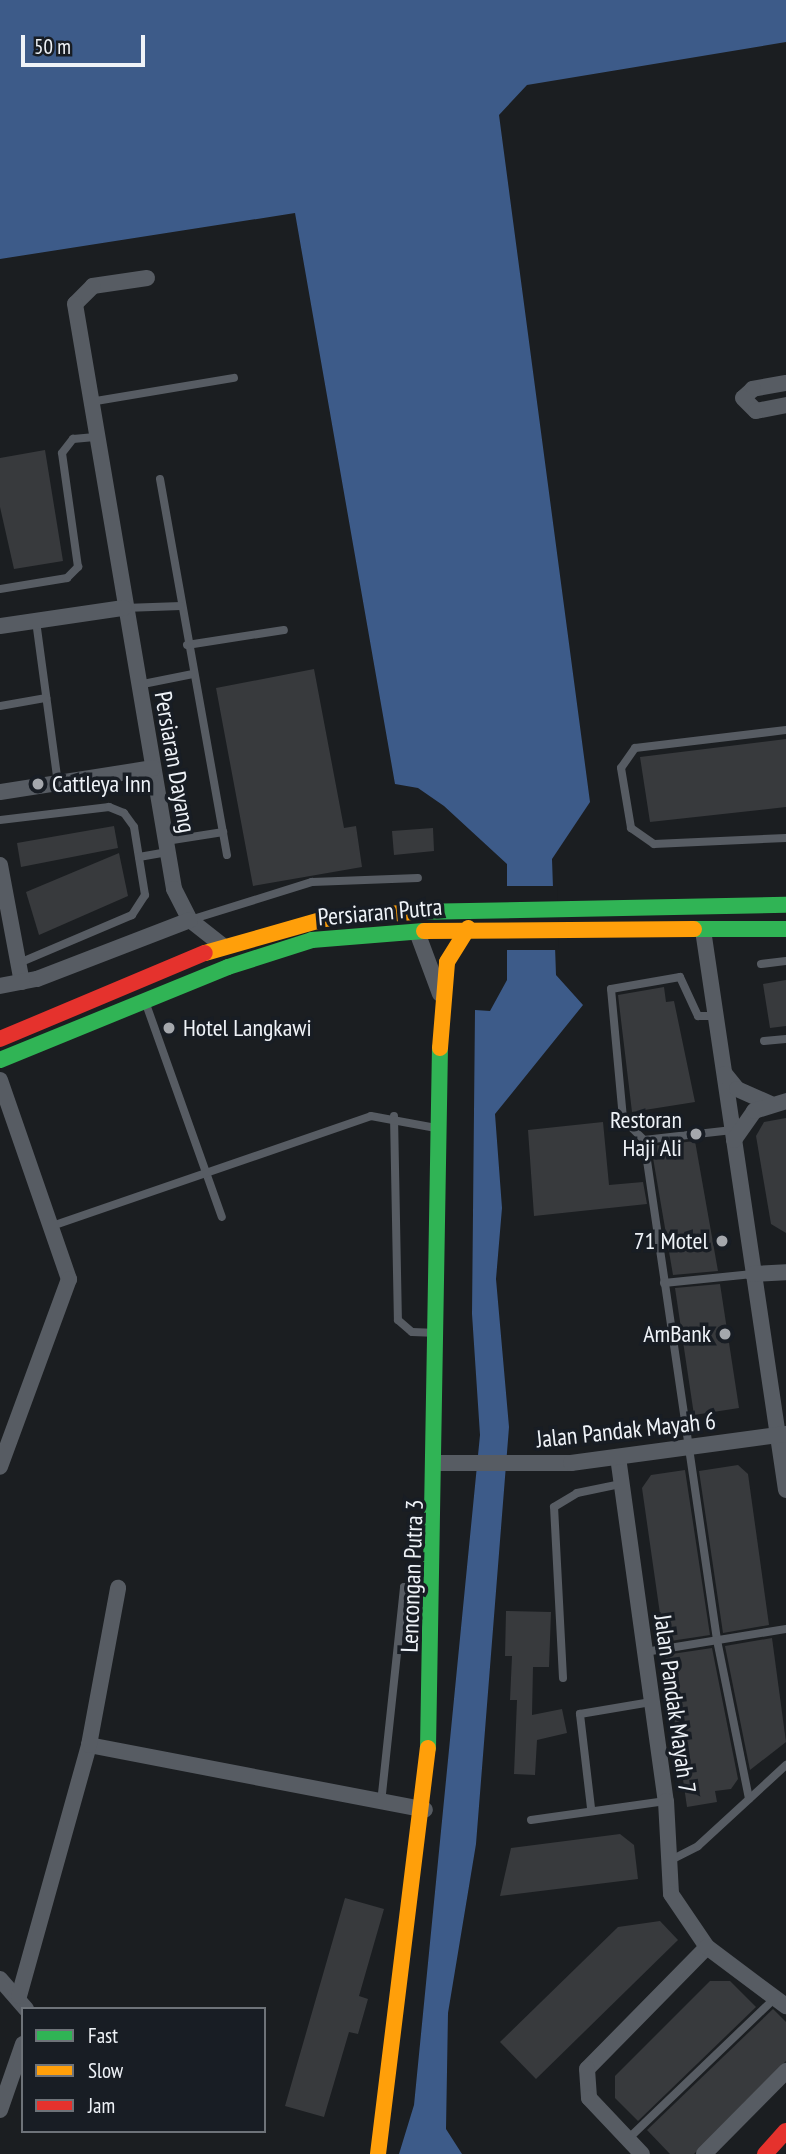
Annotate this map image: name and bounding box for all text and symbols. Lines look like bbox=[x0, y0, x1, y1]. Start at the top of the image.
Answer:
scale bar bbox=[24, 21, 149, 65]
text: 50 m bbox=[34, 33, 71, 60]
street label: Persiaran Dayang bbox=[148, 689, 202, 835]
place label: Cattleya Inn bbox=[52, 770, 151, 798]
marker: Cattleya Inn bbox=[30, 776, 46, 792]
street label: Persiaran Putra bbox=[317, 892, 443, 932]
place label: Hotel Langkawi bbox=[183, 1014, 312, 1042]
marker: Hotel Langkawi bbox=[161, 1020, 177, 1036]
place label: Restoran Haji Ali bbox=[610, 1106, 682, 1162]
marker: Restoran Haji Ali bbox=[688, 1126, 704, 1142]
place label: 71 Motel bbox=[634, 1227, 708, 1255]
marker: 71 Motel bbox=[714, 1233, 730, 1249]
place label: AmBank bbox=[643, 1320, 711, 1348]
marker: AmBank bbox=[717, 1326, 733, 1342]
street label: Jalan Pandak Mayah 6 bbox=[535, 1406, 717, 1454]
street label: Lencongan Putra 3 bbox=[395, 1499, 429, 1653]
street label: Jalan Pandak Mayah 7 bbox=[648, 1612, 702, 1796]
legend bbox=[21, 2007, 266, 2133]
text: Fast bbox=[88, 2022, 118, 2049]
text: Slow bbox=[88, 2057, 123, 2084]
text: Jam bbox=[88, 2092, 115, 2119]

